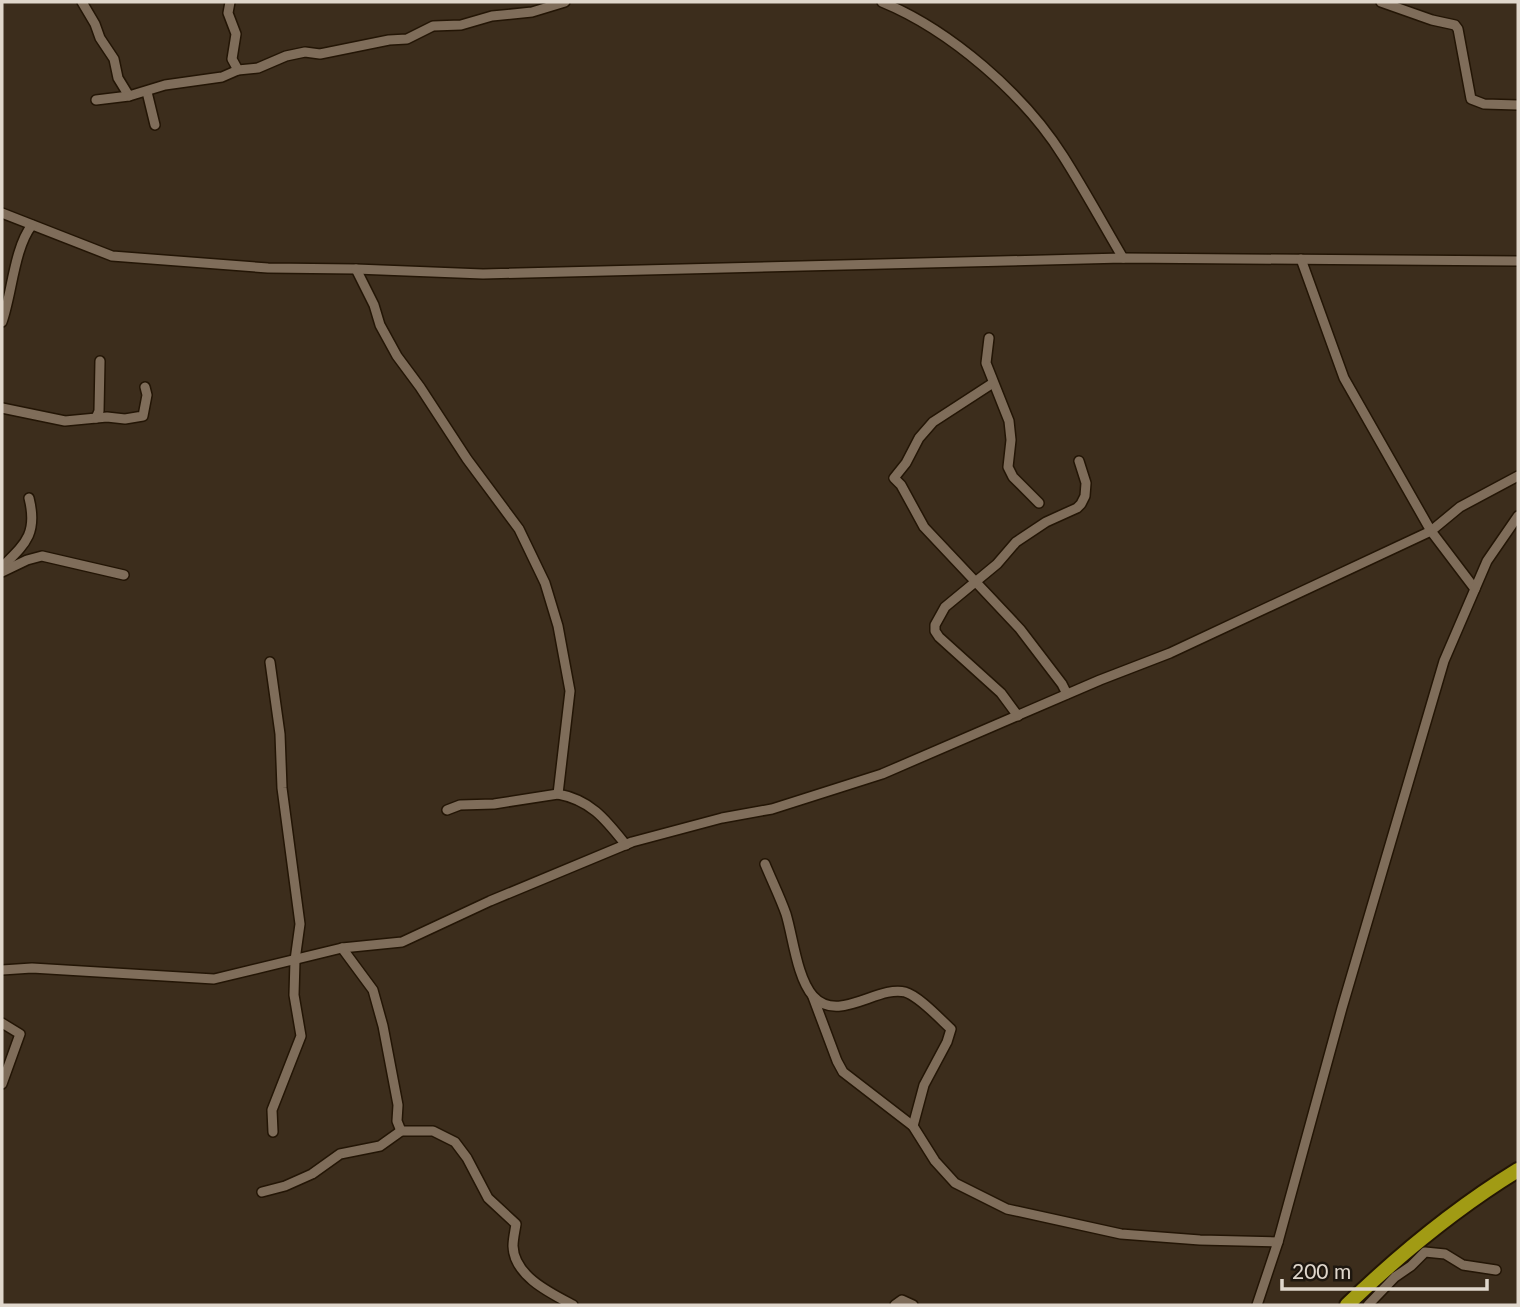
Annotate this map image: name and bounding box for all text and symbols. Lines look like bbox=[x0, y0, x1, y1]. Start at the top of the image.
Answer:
scale bar bbox=[1282, 1248, 1487, 1292]
text: 200 m bbox=[1292, 1258, 1351, 1283]

